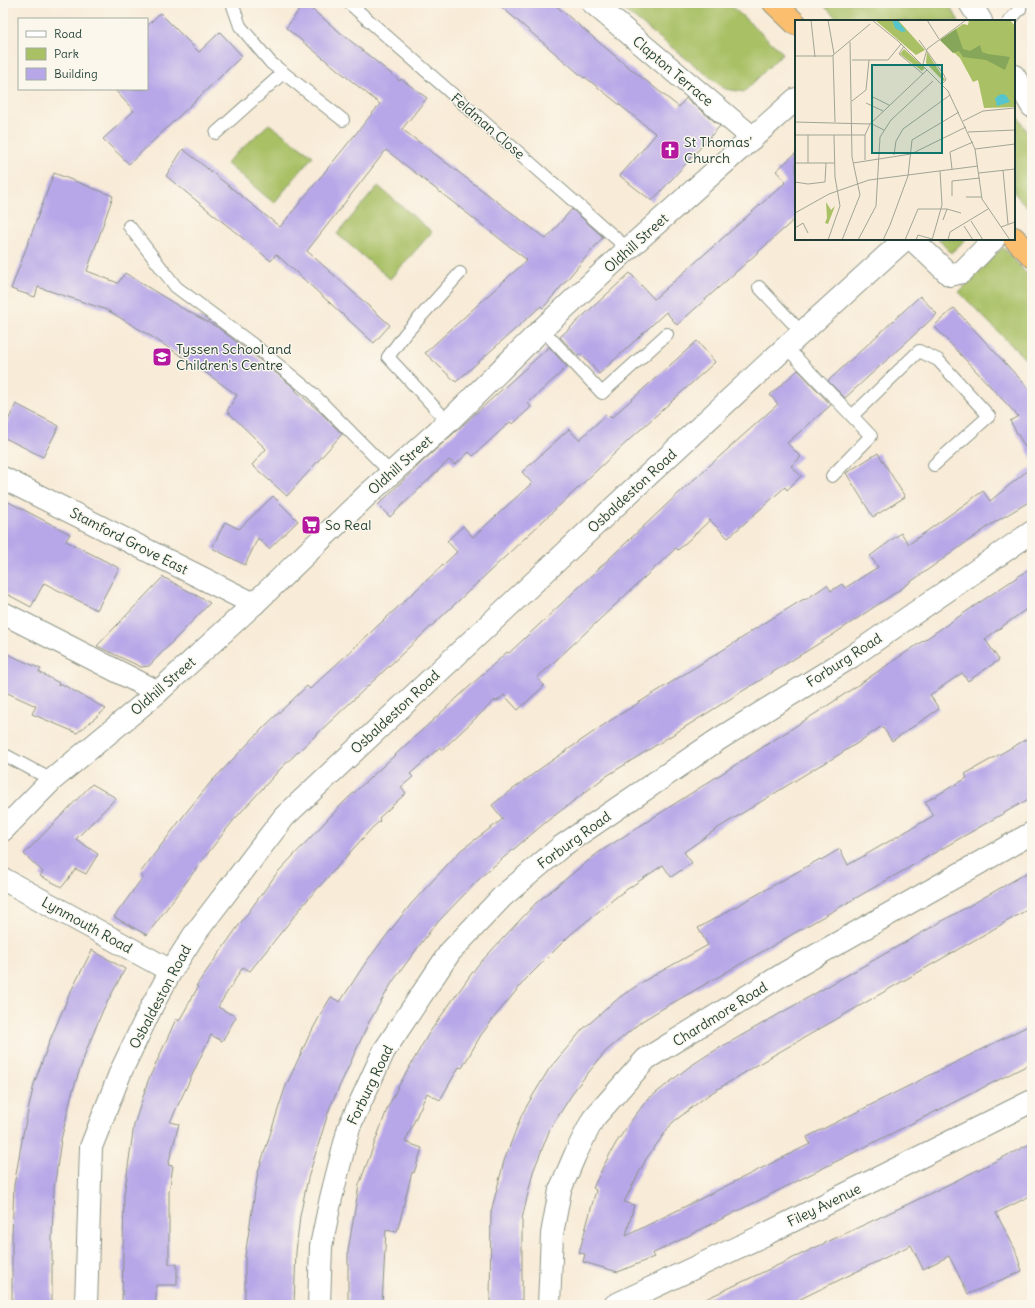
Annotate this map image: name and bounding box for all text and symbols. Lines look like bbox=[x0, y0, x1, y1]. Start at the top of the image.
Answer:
legend bbox=[18, 18, 148, 90]
inset map bbox=[795, 20, 1015, 240]
text: Road bbox=[54, 26, 82, 41]
street label: Clapton Terrace bbox=[629, 32, 717, 110]
text: Park bbox=[54, 46, 79, 61]
text: Building bbox=[54, 66, 98, 81]
street label: Feldman Close bbox=[447, 89, 529, 163]
place label: St Thomas' Church bbox=[684, 133, 752, 167]
church icon: St Thomas' Church bbox=[659, 139, 681, 161]
street label: Oldhill Street bbox=[600, 209, 672, 277]
place label: Tyssen School and Children's Centre bbox=[176, 340, 292, 374]
school or university icon: Tyssen School and Children's Centre bbox=[151, 346, 173, 368]
street label: Oldhill Street bbox=[364, 431, 436, 499]
street label: Osbaldeston Road bbox=[584, 445, 680, 537]
street label: Stamford Grove East bbox=[67, 503, 191, 579]
supermarket icon: So Real bbox=[300, 514, 322, 536]
place label: So Real bbox=[325, 516, 371, 534]
street label: Forburg Road bbox=[803, 629, 885, 691]
street label: Oldhill Street bbox=[127, 653, 199, 719]
street label: Osbaldeston Road bbox=[347, 666, 443, 758]
street label: Forburg Road bbox=[534, 807, 614, 873]
street label: Lynmouth Road bbox=[39, 893, 135, 957]
street label: Osbaldeston Road bbox=[125, 942, 195, 1052]
street label: Chardmore Road bbox=[669, 978, 771, 1050]
street label: Forburg Road bbox=[343, 1042, 397, 1128]
street label: Filey Avenue bbox=[784, 1179, 864, 1231]

